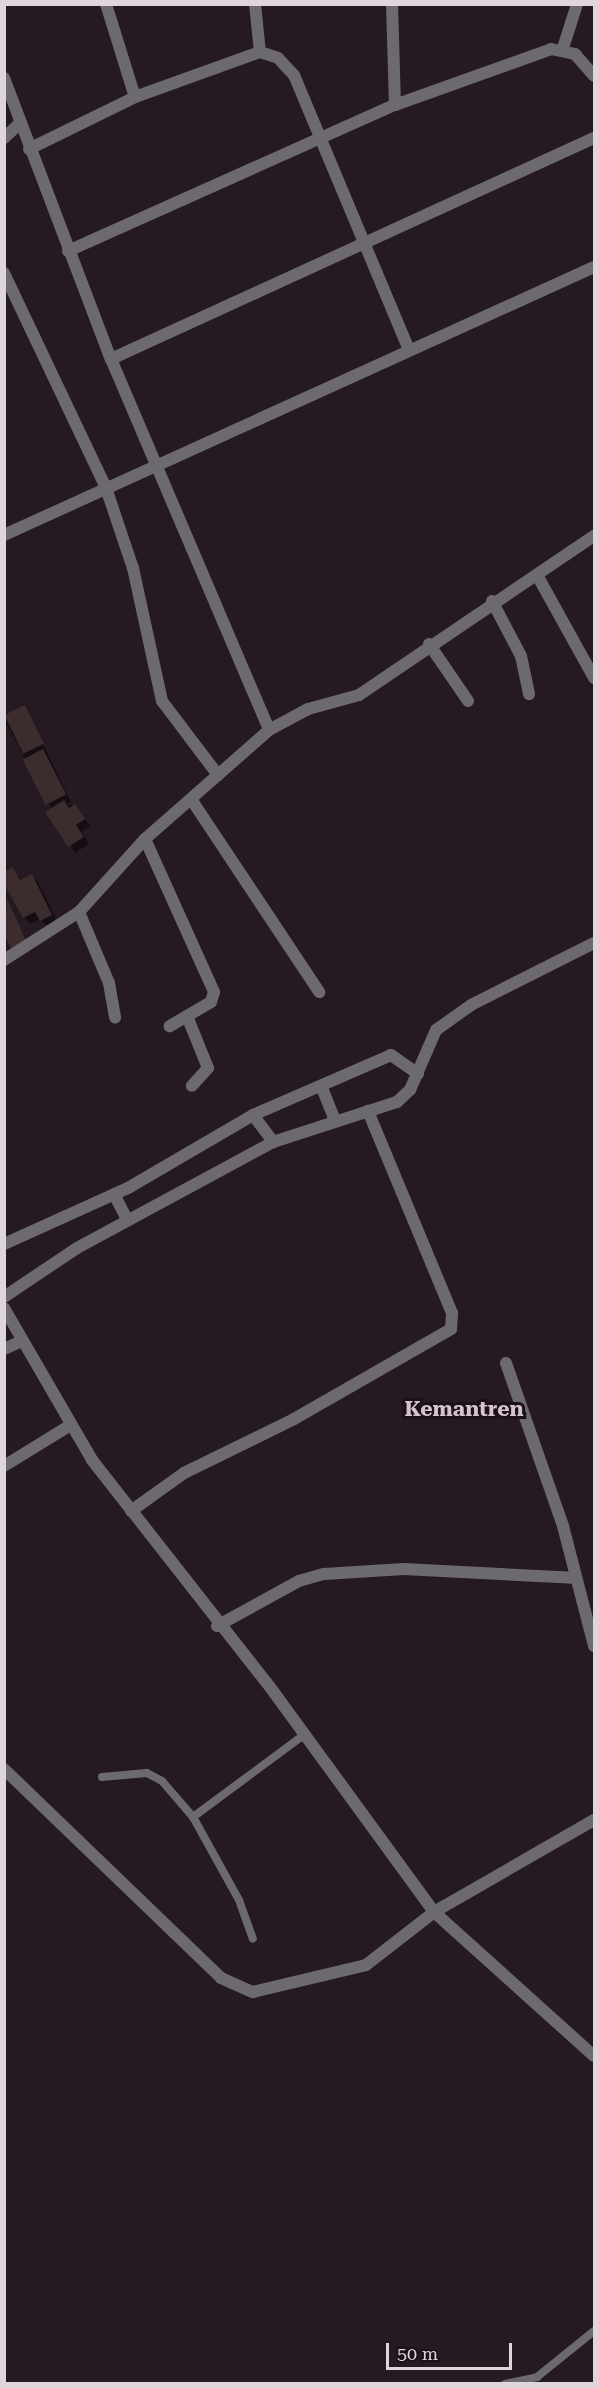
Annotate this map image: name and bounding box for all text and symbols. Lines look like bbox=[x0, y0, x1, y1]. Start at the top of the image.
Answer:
district label: Kemantren bbox=[404, 1396, 524, 1422]
scale bar bbox=[389, 2331, 515, 2369]
text: 50 m bbox=[397, 2343, 438, 2364]

